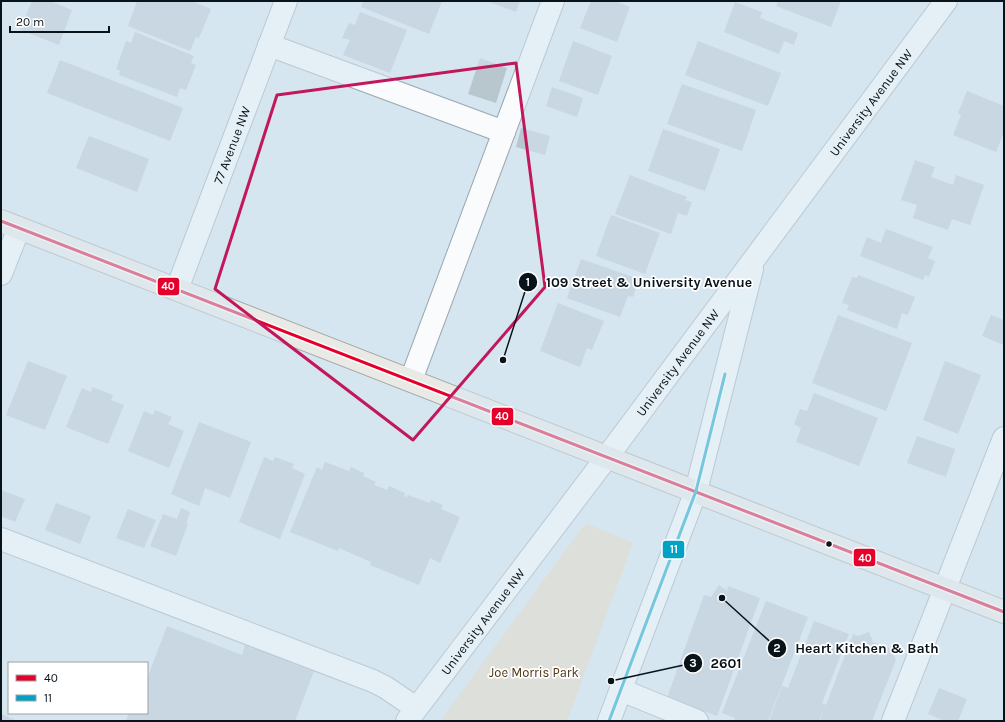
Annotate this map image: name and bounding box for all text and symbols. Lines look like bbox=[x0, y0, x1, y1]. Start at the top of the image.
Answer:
scale bar bbox=[10, 8, 109, 34]
text: 20 m bbox=[16, 15, 44, 29]
street label: University Avenue NW bbox=[826, 46, 915, 159]
street label: 77 Avenue NW bbox=[210, 104, 253, 186]
callout: 109 Street & University Avenue bbox=[518, 269, 760, 295]
text: 109 Street & University Avenue bbox=[546, 274, 752, 291]
text: 1 bbox=[526, 275, 530, 289]
line badge: 40 bbox=[157, 277, 180, 296]
text: 40 bbox=[161, 280, 175, 293]
street label: University Avenue NW bbox=[633, 306, 722, 419]
line badge: 40 bbox=[491, 407, 514, 426]
text: 40 bbox=[495, 410, 509, 423]
unlabelled marker bbox=[824, 539, 834, 549]
line badge: 11 bbox=[662, 540, 685, 559]
text: 11 bbox=[670, 543, 678, 556]
line badge: 40 bbox=[853, 548, 876, 567]
text: 40 bbox=[858, 552, 872, 565]
street label: University Avenue NW bbox=[437, 565, 528, 677]
callout: Heart Kitchen & Bath bbox=[767, 635, 947, 661]
text: Heart Kitchen & Bath bbox=[795, 640, 939, 657]
text: 2 bbox=[773, 641, 781, 655]
callout: 2601 bbox=[683, 650, 750, 676]
text: 2601 bbox=[711, 655, 741, 672]
text: 3 bbox=[689, 656, 697, 670]
legend bbox=[8, 662, 148, 714]
park label: Joe Morris Park bbox=[489, 665, 579, 680]
text: 40 bbox=[44, 671, 58, 685]
text: 11 bbox=[44, 691, 52, 705]

